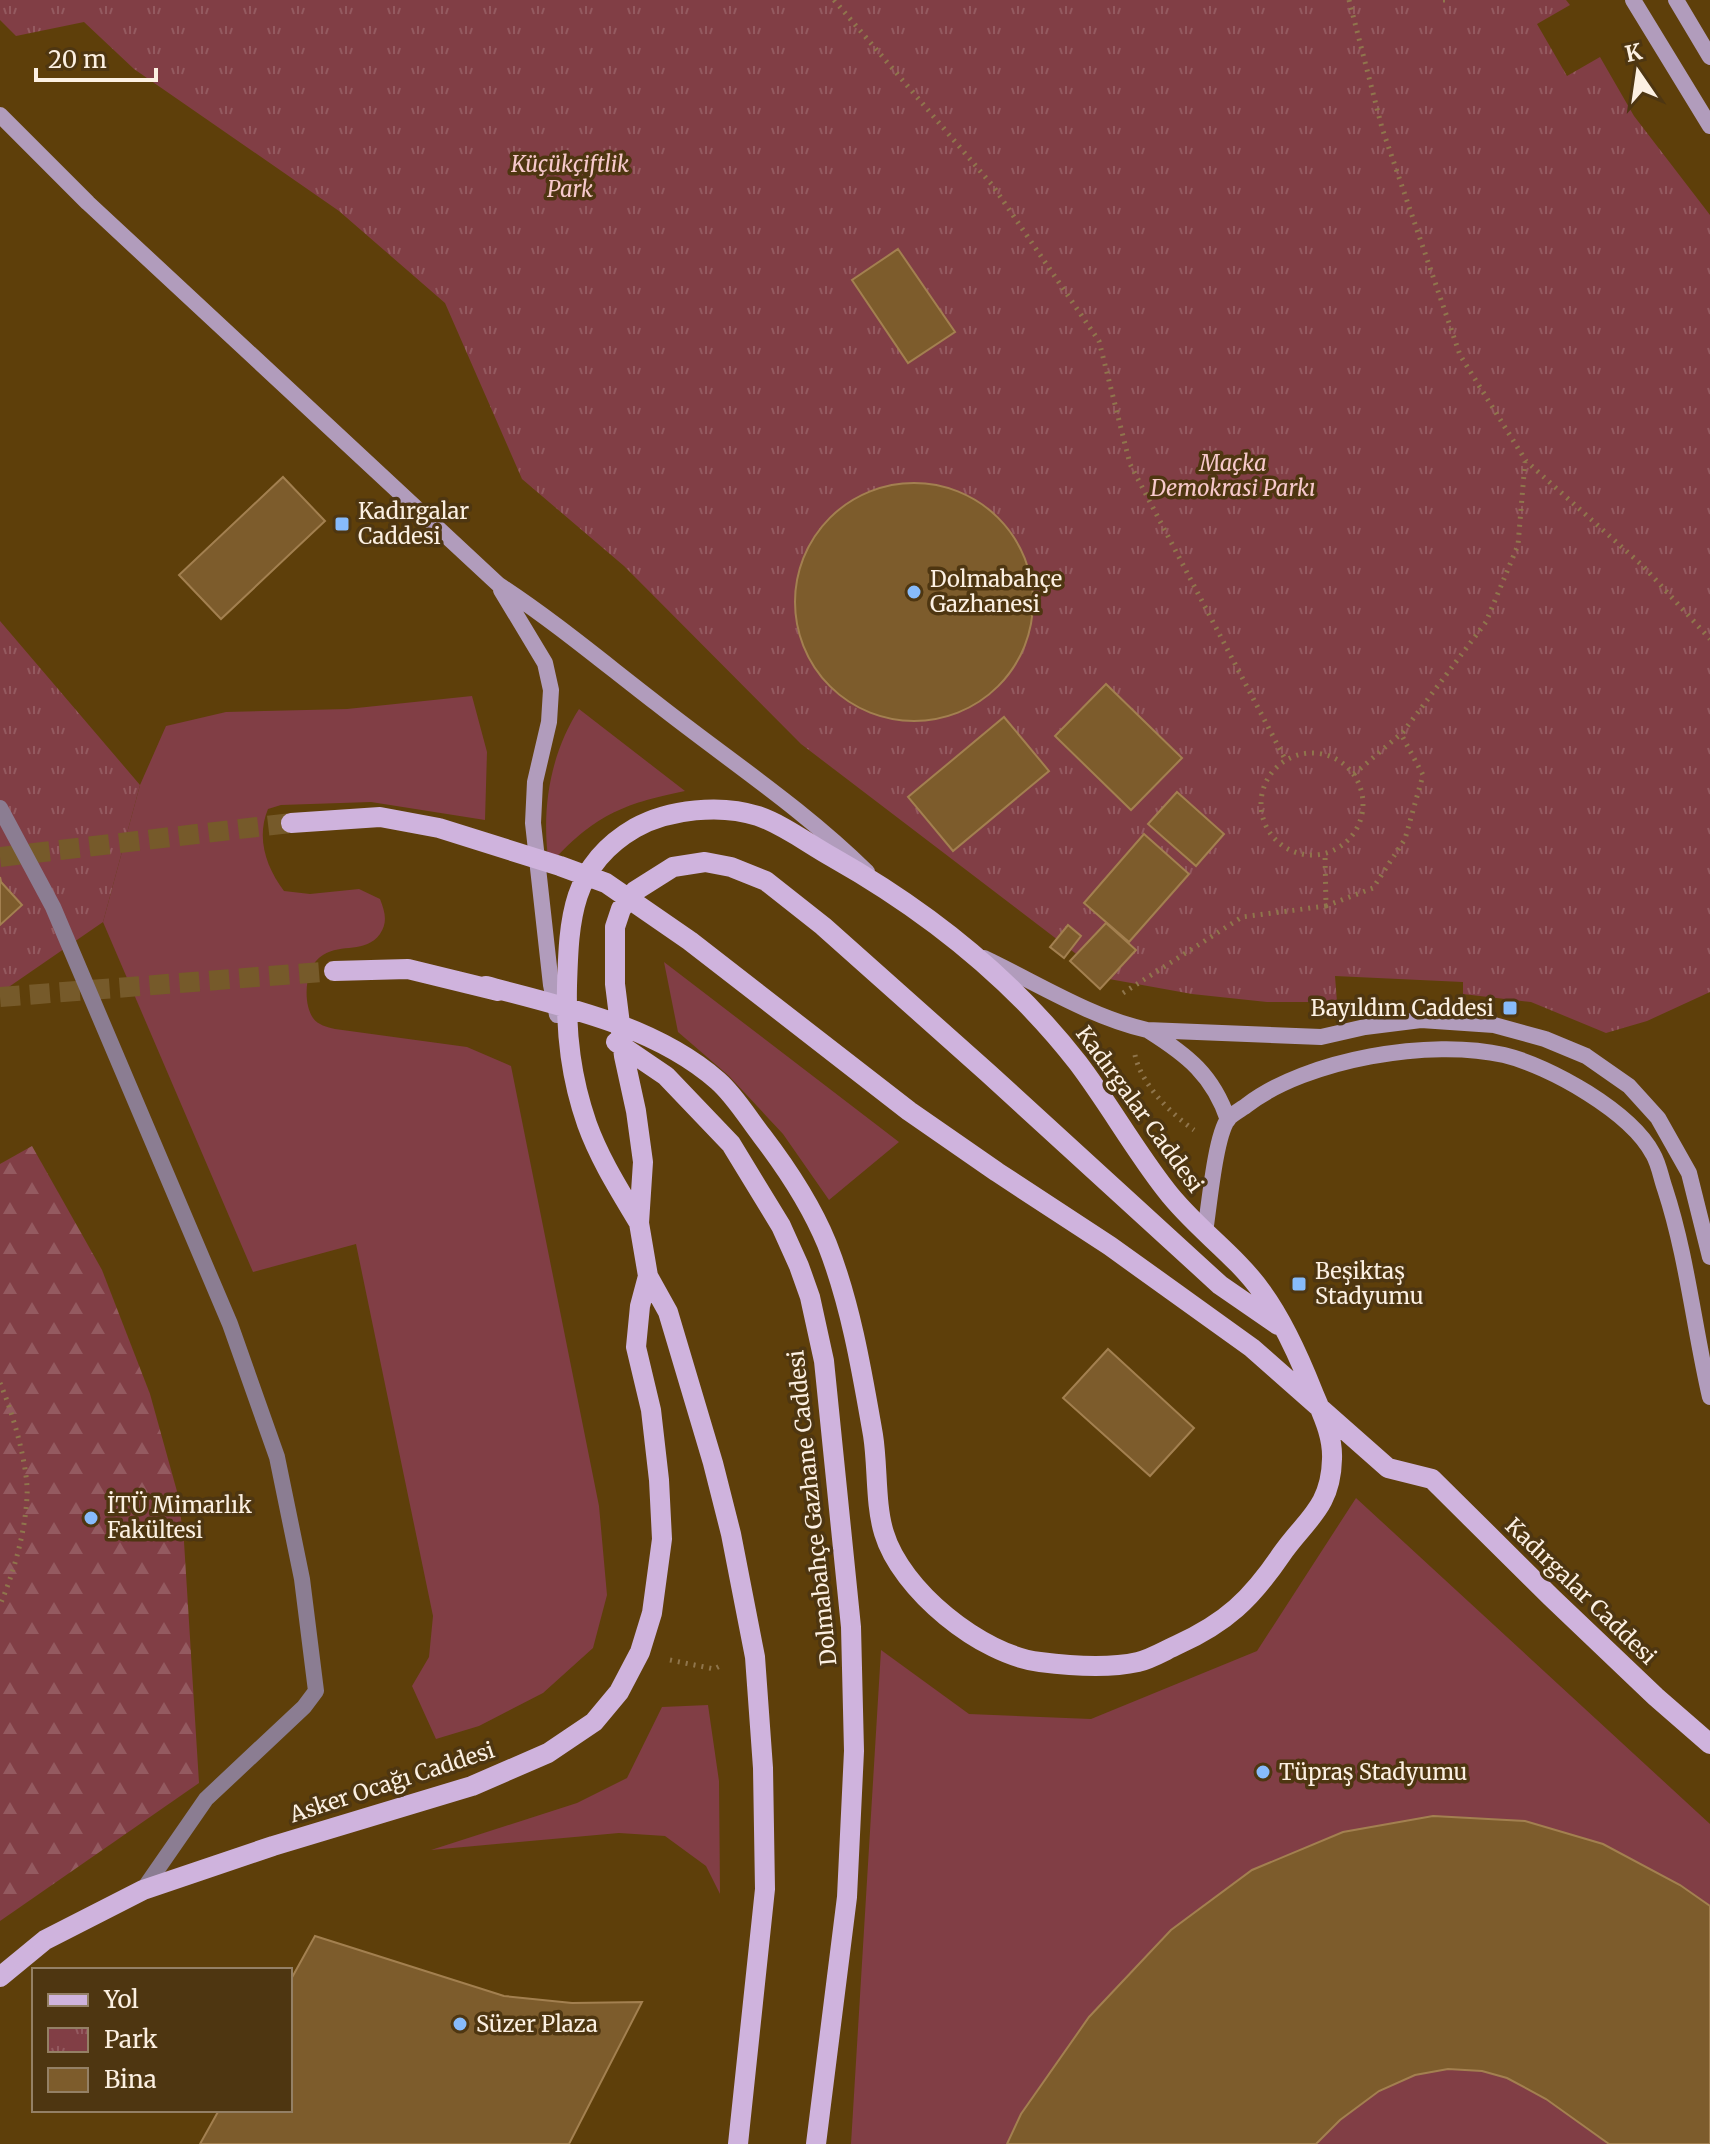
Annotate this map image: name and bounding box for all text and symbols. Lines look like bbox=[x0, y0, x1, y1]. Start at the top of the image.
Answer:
scale bar bbox=[36, 32, 156, 82]
north arrow bbox=[1598, 32, 1678, 112]
text: K bbox=[1622, 37, 1645, 68]
text: 20 m bbox=[48, 44, 107, 75]
park label: Küçükçiftlik Park bbox=[510, 150, 629, 203]
park label: Maçka Demokrasi Parkı bbox=[1149, 449, 1316, 502]
place label: Kadırgalar Caddesi bbox=[358, 497, 469, 550]
marker: Kadırgalar Caddesi bbox=[333, 515, 351, 533]
place label: Dolmabahçe Gazhanesi bbox=[930, 565, 1062, 618]
marker: Dolmabahçe Gazhanesi bbox=[905, 583, 923, 601]
place label: Bayıldım Caddesi bbox=[1311, 994, 1494, 1022]
marker: Bayıldım Caddesi bbox=[1501, 999, 1519, 1017]
street label: Kadırgalar Caddesi bbox=[1070, 1020, 1210, 1198]
place label: Beşiktaş Stadyumu bbox=[1315, 1257, 1424, 1310]
marker: Beşiktaş Stadyumu bbox=[1290, 1275, 1308, 1293]
street label: Dolmabahçe Gazhane Caddesi bbox=[781, 1349, 843, 1667]
place label: İTÜ Mimarlık Fakültesi bbox=[107, 1491, 252, 1544]
marker: İTÜ Mimarlık Fakültesi bbox=[82, 1509, 100, 1527]
street label: Kadırgalar Caddesi bbox=[1500, 1512, 1662, 1670]
street label: Asker Ocağı Caddesi bbox=[285, 1736, 498, 1829]
place label: Tüpraş Stadyumu bbox=[1279, 1758, 1467, 1786]
marker: Tüpraş Stadyumu bbox=[1254, 1763, 1272, 1781]
legend bbox=[32, 1968, 292, 2112]
text: Yol bbox=[103, 1984, 139, 2015]
place label: Süzer Plaza bbox=[476, 2010, 598, 2038]
marker: Süzer Plaza bbox=[451, 2015, 469, 2033]
text: Park bbox=[104, 2024, 158, 2055]
text: Bina bbox=[104, 2064, 157, 2095]

